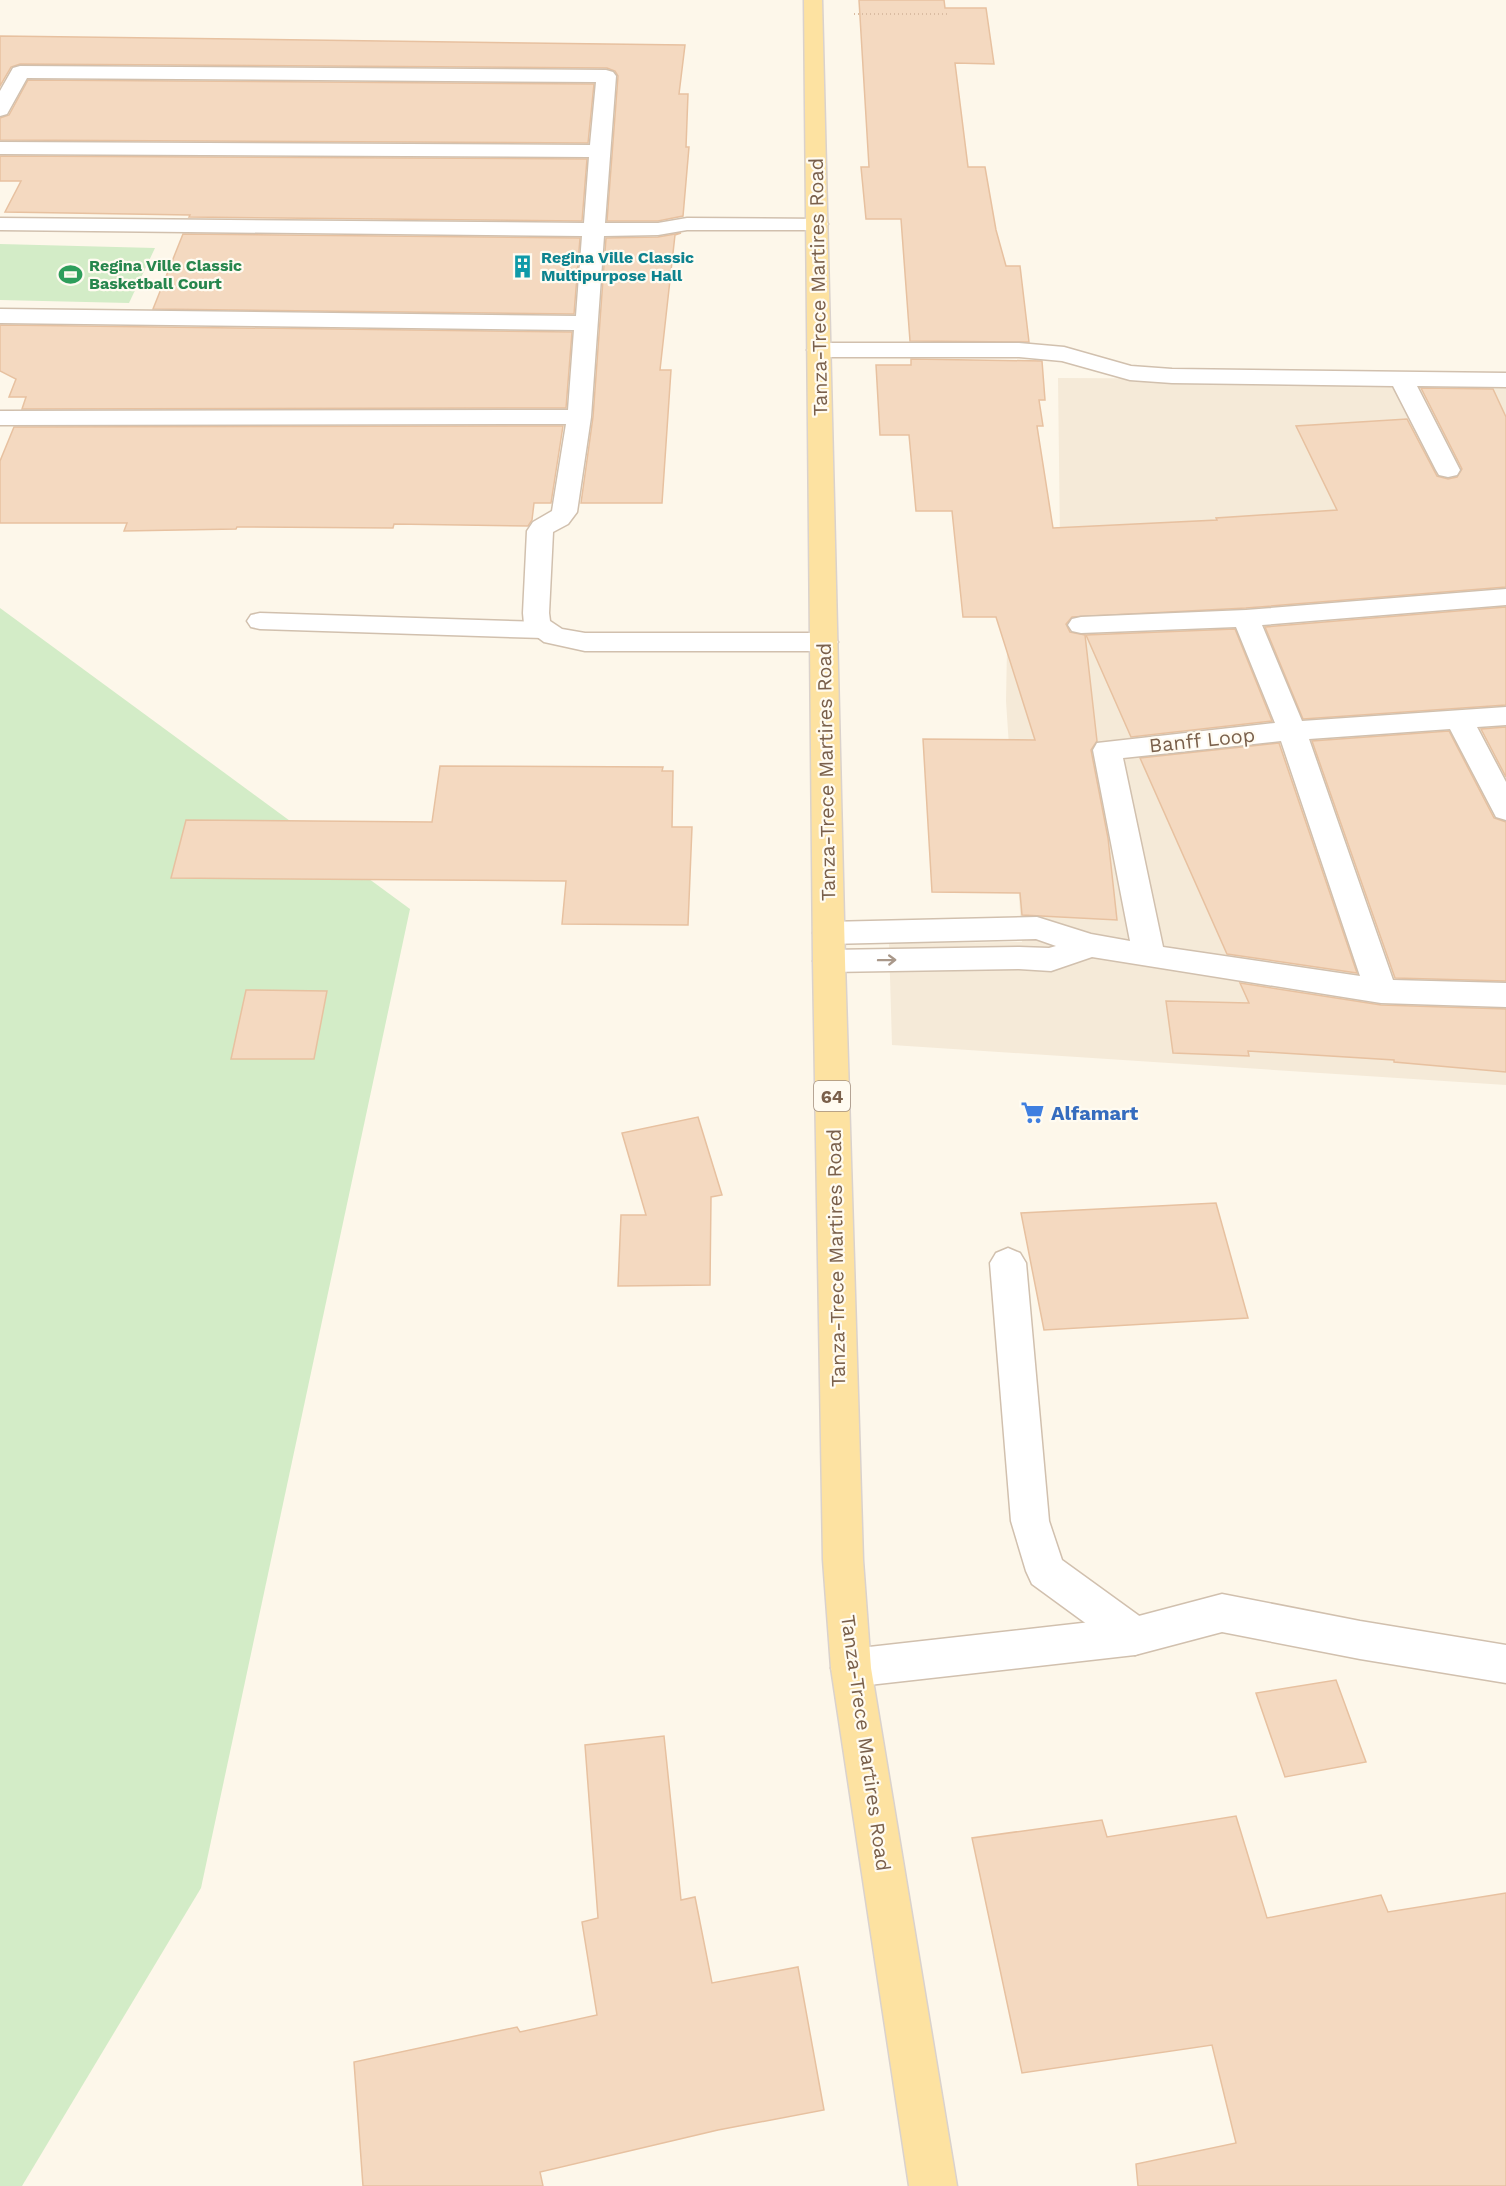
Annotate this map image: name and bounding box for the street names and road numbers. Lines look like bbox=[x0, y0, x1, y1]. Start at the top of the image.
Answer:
street label: Tanza-Trece Martires Road bbox=[804, 158, 832, 416]
street label: Tanza-Trece Martires Road bbox=[812, 643, 840, 901]
street label: Banff Loop bbox=[1148, 722, 1256, 758]
road number: 64 bbox=[814, 1081, 850, 1111]
street label: Tanza-Trece Martires Road bbox=[822, 1129, 850, 1387]
street label: Tanza-Trece Martires Road bbox=[836, 1613, 896, 1873]

